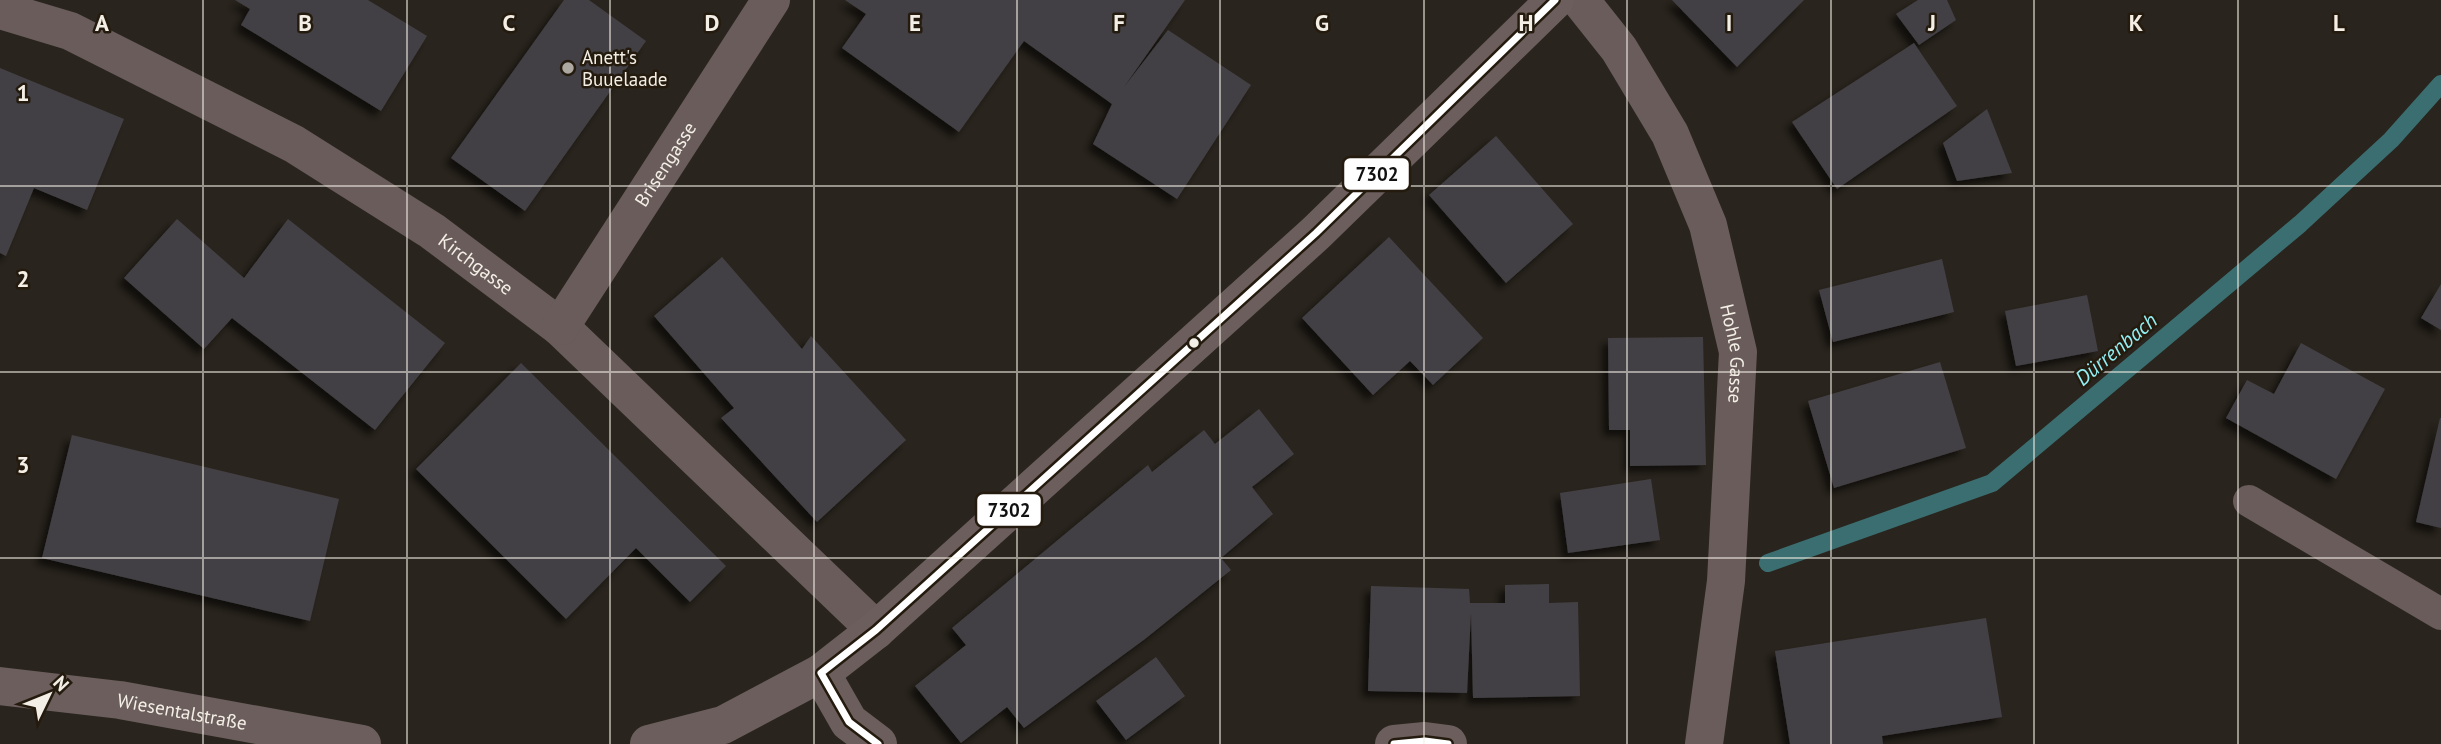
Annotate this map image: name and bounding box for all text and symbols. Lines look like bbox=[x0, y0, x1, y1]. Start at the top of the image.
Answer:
text: A bbox=[95, 8, 109, 37]
text: B bbox=[298, 8, 312, 37]
text: C bbox=[503, 8, 516, 37]
text: D bbox=[705, 8, 719, 37]
text: E bbox=[909, 8, 921, 37]
text: F bbox=[1113, 8, 1125, 37]
text: G bbox=[1315, 8, 1329, 37]
text: H bbox=[1519, 8, 1533, 37]
text: I bbox=[1726, 8, 1732, 37]
text: J bbox=[1927, 8, 1936, 37]
text: K bbox=[2129, 8, 2143, 37]
text: L bbox=[2333, 8, 2345, 37]
place label: Anett's Buuelaade bbox=[582, 45, 668, 91]
marker: Anett's Buuelaade bbox=[560, 60, 576, 76]
text: 1 bbox=[16, 78, 30, 107]
street label: Brisengasse bbox=[629, 117, 701, 211]
line badge: 7302 bbox=[1343, 157, 1410, 191]
text: 7302 bbox=[1355, 162, 1399, 186]
street label: Kirchgasse bbox=[434, 228, 518, 300]
text: 2 bbox=[16, 264, 30, 293]
street label: Hohle Gasse bbox=[1715, 301, 1750, 404]
water label: Dürrenbach bbox=[2069, 307, 2163, 391]
unlabelled marker bbox=[1187, 336, 1201, 350]
text: 3 bbox=[16, 450, 30, 479]
line badge: 7302 bbox=[976, 493, 1042, 527]
text: 7302 bbox=[987, 498, 1031, 522]
north arrow bbox=[14, 660, 84, 730]
text: N bbox=[48, 671, 74, 696]
street label: Wiesentalstraße bbox=[115, 688, 249, 735]

